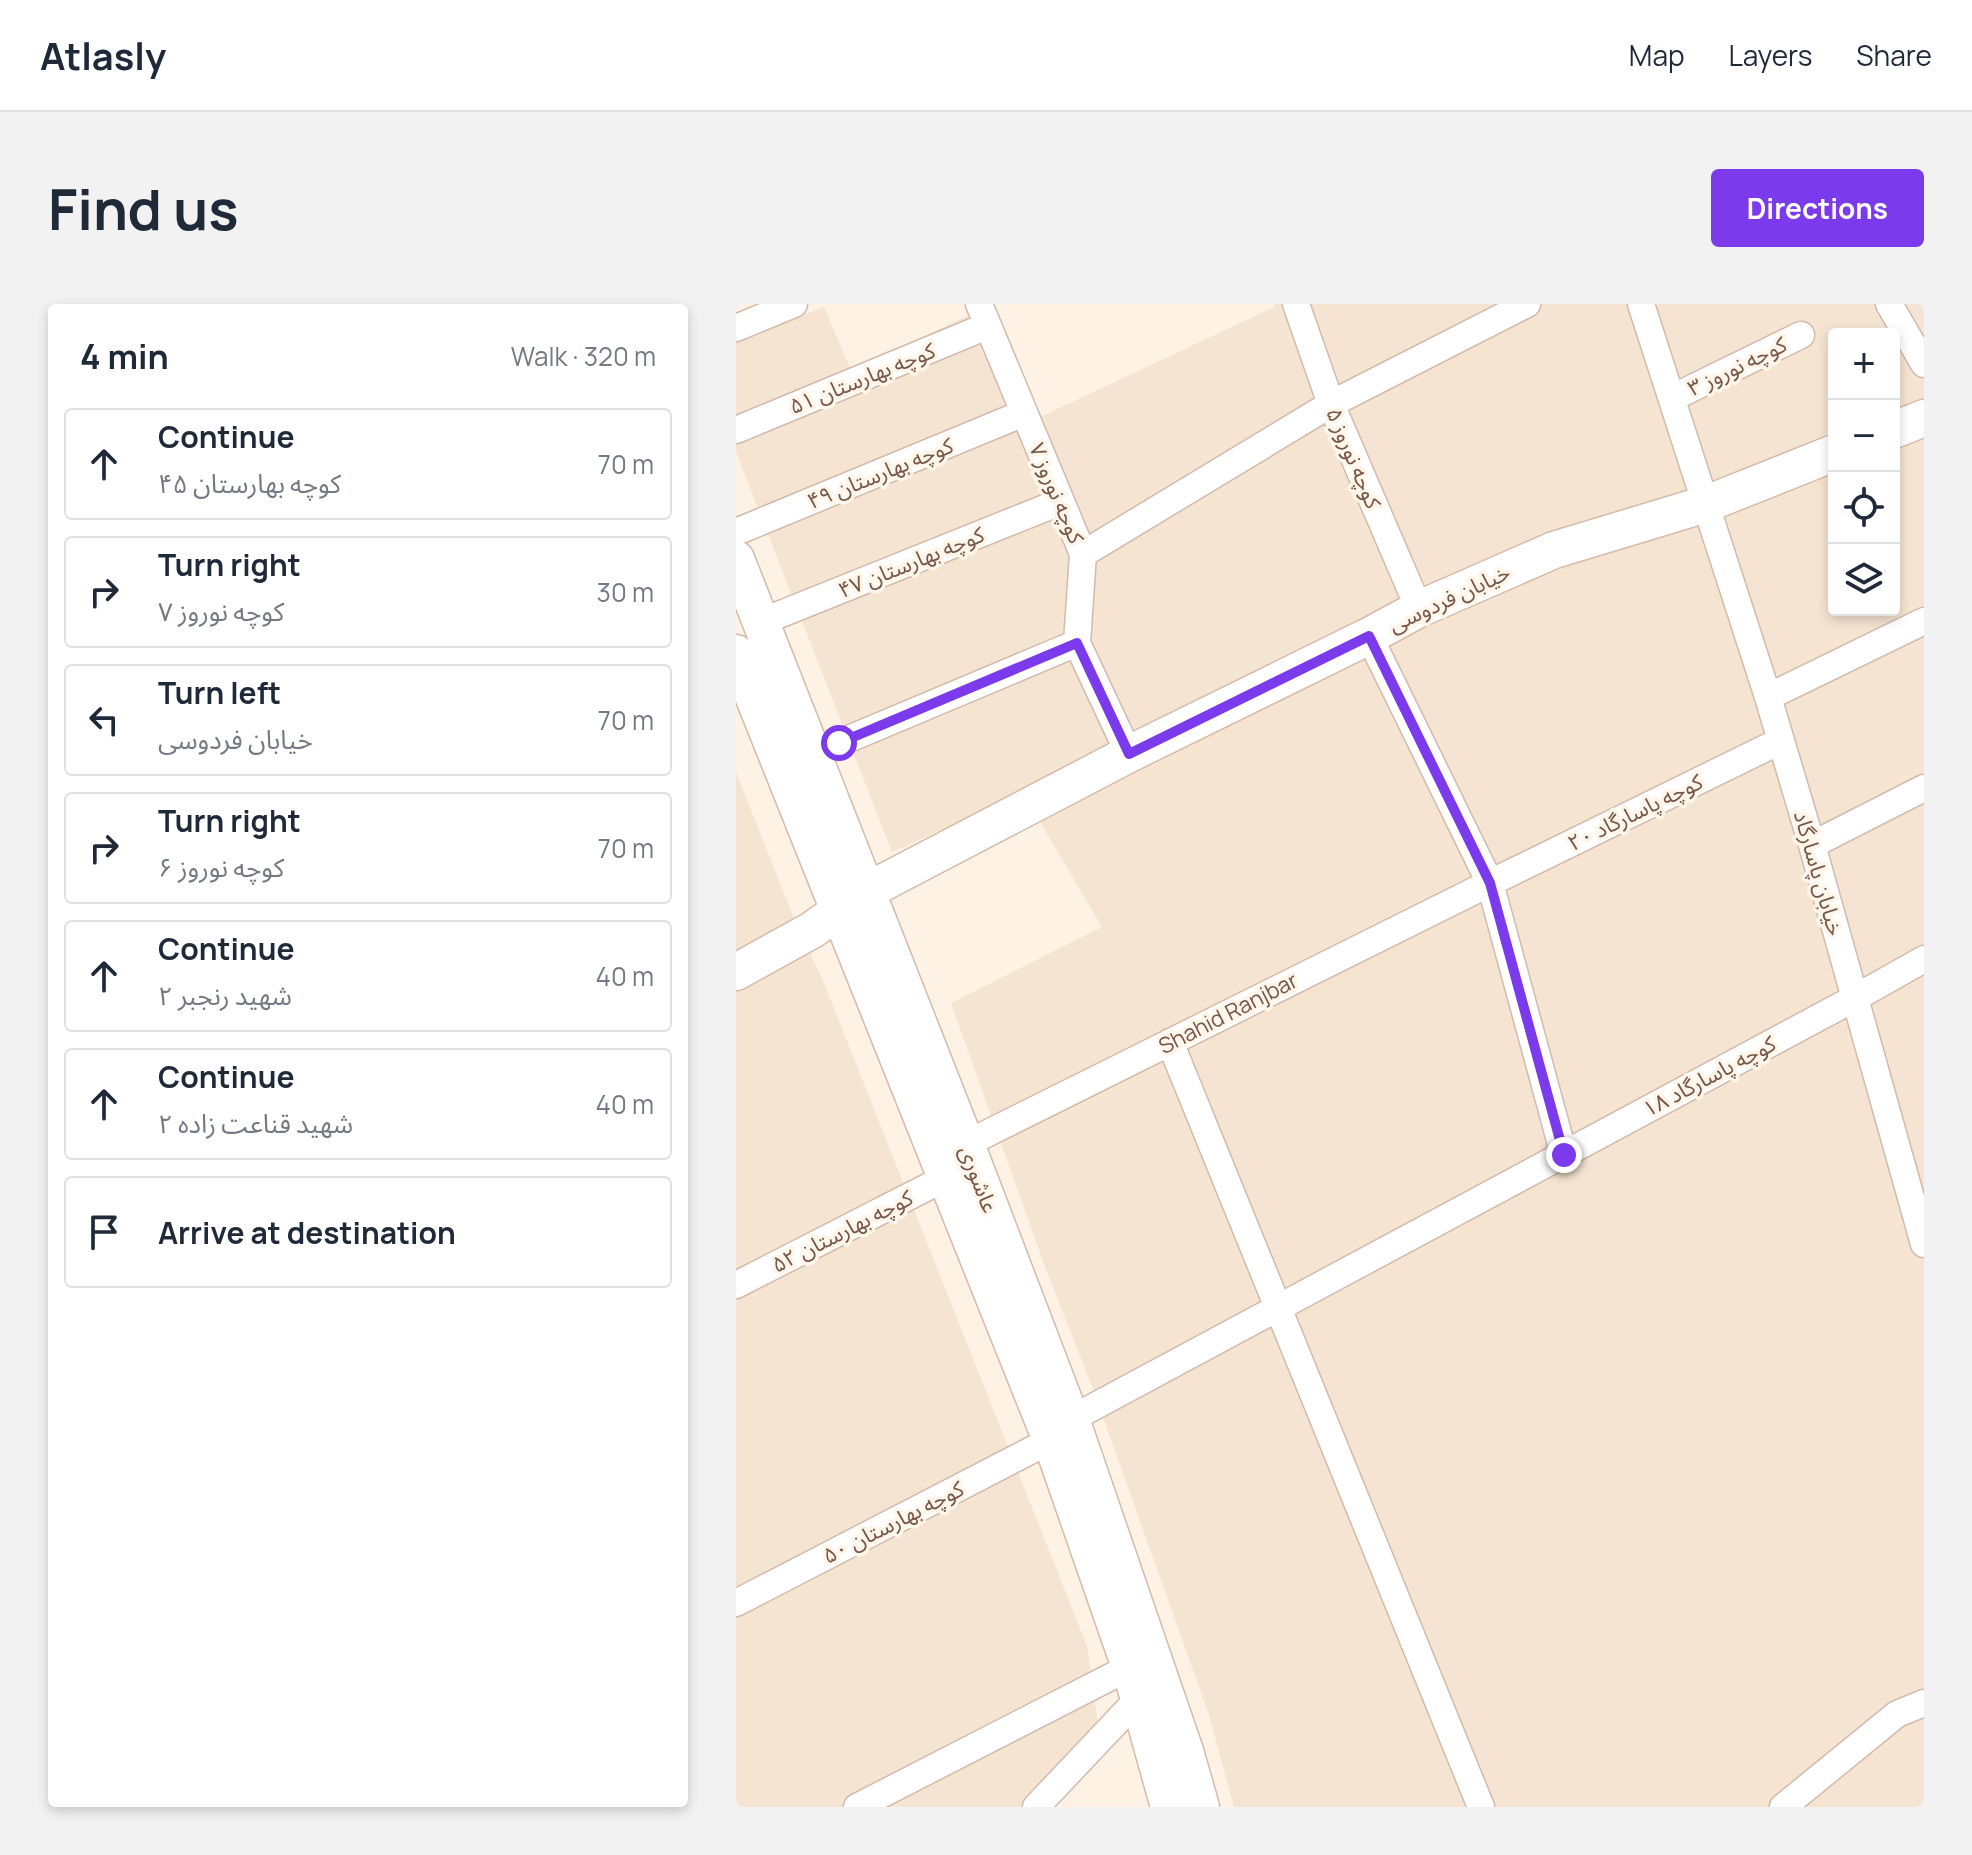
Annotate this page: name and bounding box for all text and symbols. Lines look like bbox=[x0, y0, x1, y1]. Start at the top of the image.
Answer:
text: Atlasly bbox=[40, 29, 166, 81]
text: Map bbox=[1629, 36, 1685, 74]
text: Layers bbox=[1729, 36, 1812, 74]
text: Share bbox=[1856, 36, 1932, 74]
button: Directions bbox=[1711, 169, 1924, 247]
text: Find us bbox=[48, 170, 239, 247]
map controls bbox=[1828, 328, 1900, 616]
button: + bbox=[1828, 328, 1900, 400]
street label: کوچه نوروز ۳ bbox=[1682, 329, 1792, 403]
text: 4 min bbox=[80, 333, 169, 379]
street label: کوچه بهارستان ۵۱ bbox=[785, 335, 940, 421]
text: Walk · 320 m bbox=[511, 338, 656, 374]
button: − bbox=[1828, 400, 1900, 472]
street label: کوچه نوروز ۵ bbox=[1319, 403, 1389, 514]
text: Continue bbox=[158, 416, 294, 457]
street label: کوچه بهارستان ۴۹ bbox=[803, 430, 958, 516]
street label: کوچه نوروز ۷ bbox=[1022, 438, 1092, 549]
icon: ahead bbox=[82, 442, 126, 486]
text: 70 m bbox=[598, 446, 654, 482]
text: کوچه بهارستان ۴۵ bbox=[158, 465, 341, 501]
button: locate bbox=[1828, 472, 1900, 544]
street label: کوچه بهارستان ۴۷ bbox=[834, 519, 989, 605]
text: Turn right bbox=[158, 544, 301, 585]
button: layers bbox=[1828, 544, 1900, 616]
street label: خیابان فردوسی bbox=[1383, 557, 1515, 639]
icon: right bbox=[82, 570, 126, 614]
text: 30 m bbox=[597, 574, 654, 610]
text: کوچه نوروز ۷ bbox=[158, 593, 284, 629]
text: Turn left bbox=[158, 672, 281, 713]
icon: left bbox=[82, 698, 126, 742]
text: 70 m bbox=[598, 702, 654, 738]
text: خیابان فردوسی bbox=[158, 721, 313, 757]
route start bbox=[821, 725, 857, 761]
street label: کوچه پاسارگاد ۲۰ bbox=[1562, 766, 1708, 858]
text: Turn right bbox=[158, 800, 301, 841]
street label: خیابان پاسارگاد bbox=[1787, 807, 1851, 939]
icon: right bbox=[82, 826, 126, 870]
text: 70 m bbox=[598, 830, 654, 866]
text: کوچه نوروز ۶ bbox=[158, 849, 284, 885]
text: Continue bbox=[158, 928, 294, 969]
icon: ahead bbox=[82, 954, 126, 998]
text: 40 m bbox=[596, 958, 654, 994]
street label: Shahid Ranjbar bbox=[1153, 965, 1303, 1061]
text: شهید رنجبر ۲ bbox=[158, 977, 292, 1013]
street label: کوچه پاسارگاد ۱۸ bbox=[1637, 1028, 1782, 1124]
text: Continue bbox=[158, 1056, 294, 1097]
icon: ahead bbox=[82, 1082, 126, 1126]
text: 40 m bbox=[596, 1086, 654, 1122]
text: شهید قناعت زاده ۲ bbox=[158, 1105, 353, 1141]
route end bbox=[1546, 1137, 1582, 1173]
street label: عاشوری bbox=[952, 1141, 1006, 1217]
street label: کوچه بهارستان ۵۲ bbox=[766, 1182, 919, 1280]
icon: arrive bbox=[82, 1210, 126, 1254]
text: Arrive at destination bbox=[158, 1212, 456, 1253]
street label: کوچه بهارستان ۵۰ bbox=[817, 1473, 970, 1571]

